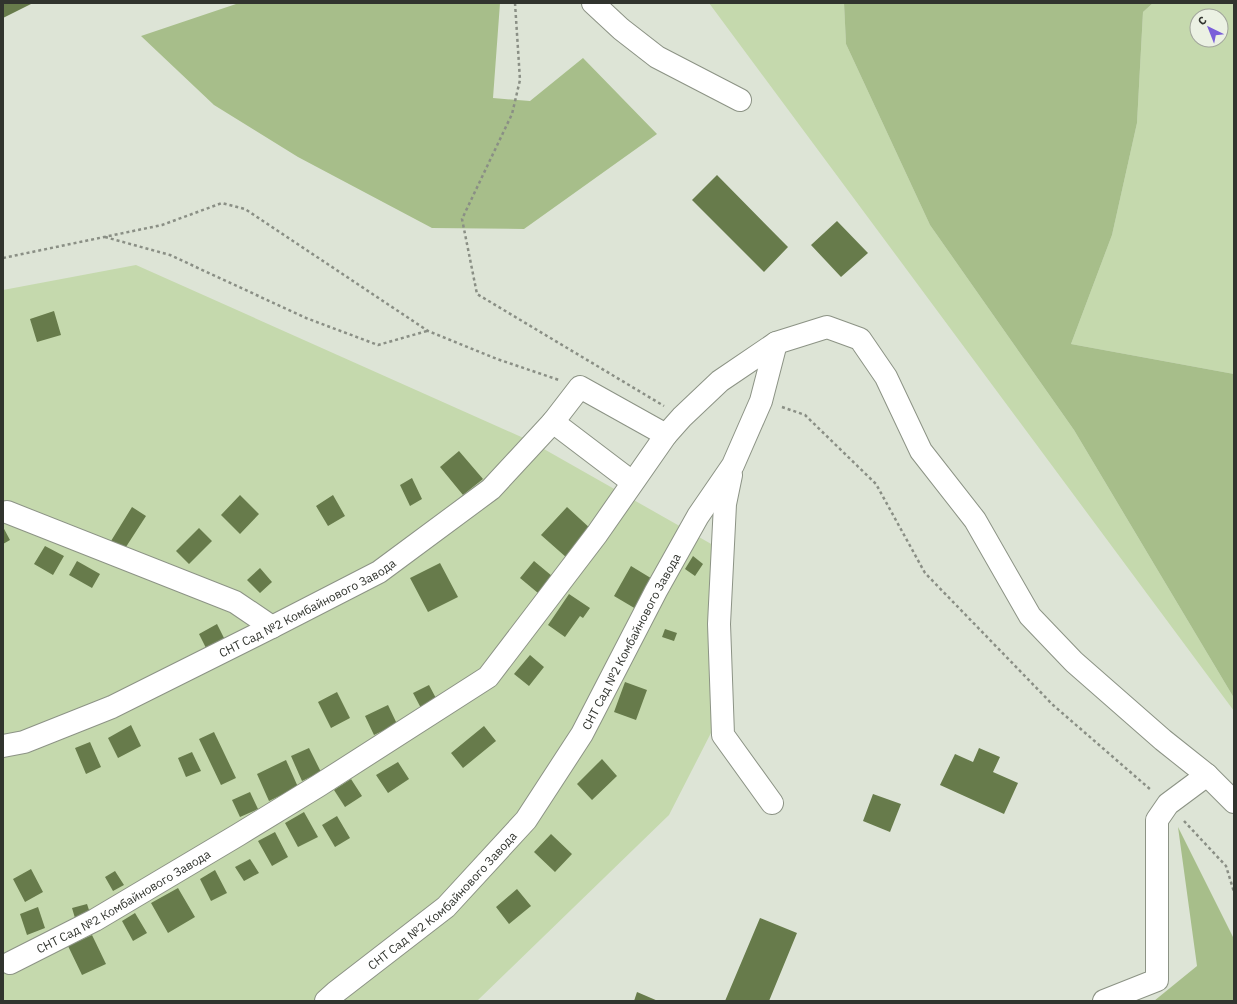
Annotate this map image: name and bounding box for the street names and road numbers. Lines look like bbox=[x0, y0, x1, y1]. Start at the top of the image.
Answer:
street label: СНТ Сад №2 Комбайнового Завода bbox=[578, 550, 684, 732]
street label: СНТ Сад №2 Комбайнового Завода bbox=[216, 555, 399, 660]
street label: СНТ Сад №2 Комбайнового Завода bbox=[364, 828, 520, 972]
street label: СНТ Сад №2 Комбайнового Завода bbox=[34, 846, 213, 956]

